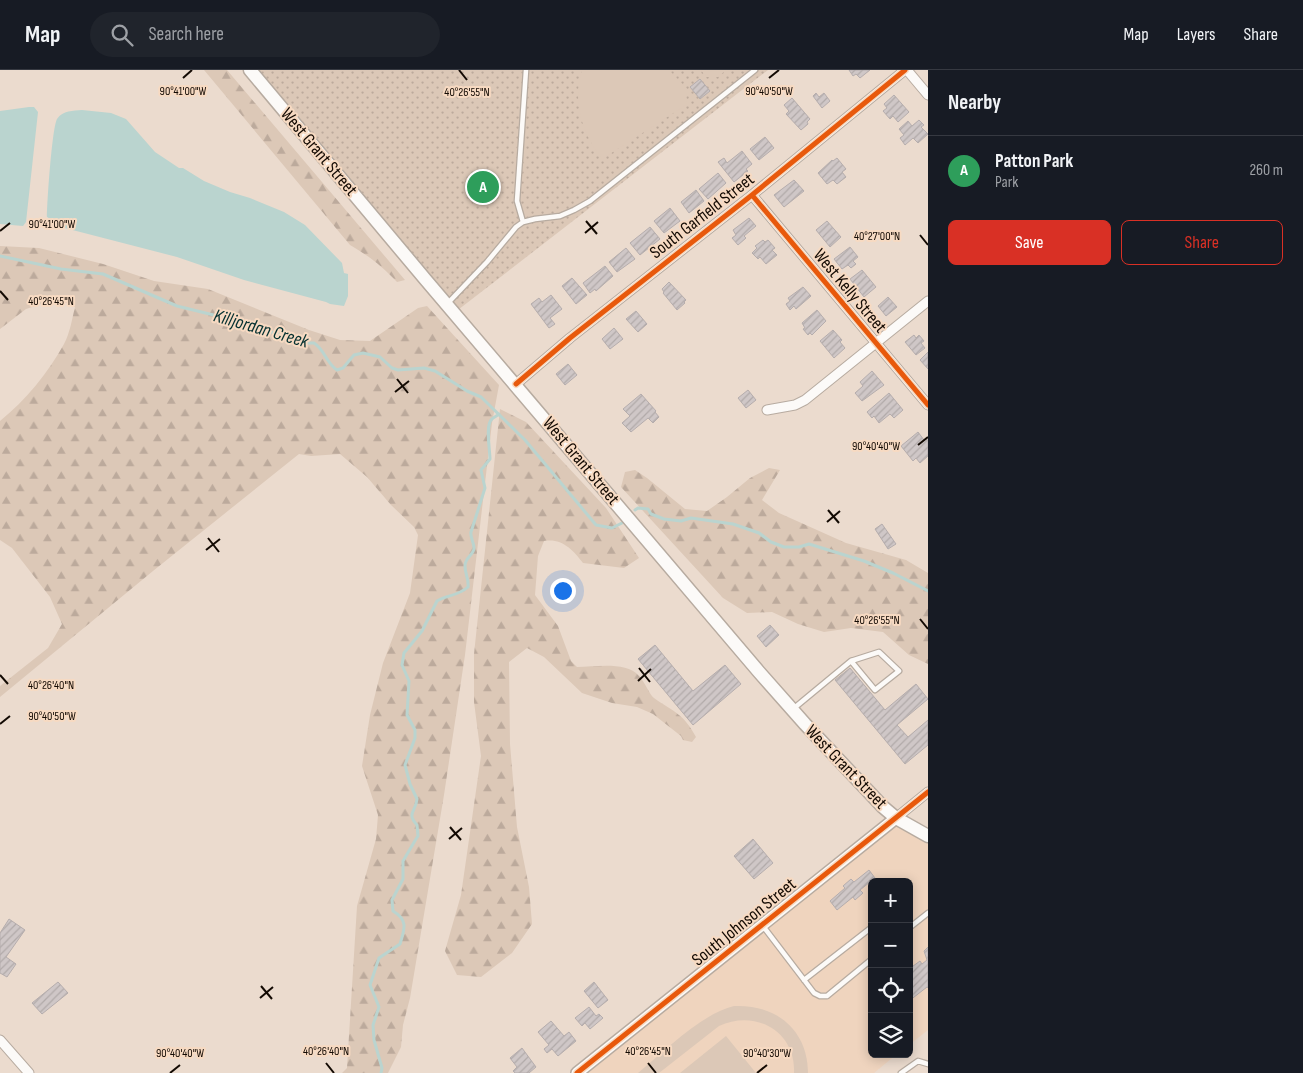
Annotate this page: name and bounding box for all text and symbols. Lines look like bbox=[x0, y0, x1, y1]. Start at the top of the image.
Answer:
search box bbox=[90, 12, 440, 57]
text: Map bbox=[25, 20, 60, 49]
icon: search bbox=[108, 21, 136, 49]
text: Search here bbox=[148, 23, 224, 46]
text: Map bbox=[1124, 24, 1149, 45]
text: Layers bbox=[1177, 24, 1216, 45]
text: Share bbox=[1244, 24, 1278, 45]
text: 90°41'00"W bbox=[160, 84, 207, 99]
text: 90°40'50"W bbox=[745, 84, 793, 99]
text: 40°26'55"N bbox=[444, 85, 490, 100]
text: Nearby bbox=[948, 90, 1001, 115]
street label: West Grant Street bbox=[276, 104, 362, 201]
text: Patton Park bbox=[995, 150, 1073, 173]
text: A bbox=[960, 161, 968, 180]
text: 260 m bbox=[1249, 161, 1283, 180]
pin: A bbox=[467, 168, 499, 206]
street label: South Garfield Street bbox=[646, 168, 759, 263]
text: Park bbox=[995, 173, 1018, 192]
text: 90°41'00"W bbox=[29, 217, 76, 232]
button: Save bbox=[948, 220, 1111, 265]
button: Share bbox=[1121, 220, 1283, 265]
text: 40°27'00"N bbox=[854, 229, 900, 244]
street label: West Kelly Street bbox=[809, 245, 891, 338]
text: 40°26'45"N bbox=[28, 294, 74, 309]
water label: Killjordan Creek bbox=[211, 304, 312, 354]
street label: West Grant Street bbox=[538, 413, 624, 510]
text: 90°40'40"W bbox=[852, 439, 900, 454]
your location bbox=[550, 578, 576, 604]
text: 40°26'55"N bbox=[854, 613, 900, 628]
text: 40°26'40"N bbox=[28, 678, 74, 693]
text: 90°40'50"W bbox=[28, 709, 76, 724]
street label: West Grant Street bbox=[801, 721, 892, 814]
street label: South Johnson Street bbox=[688, 873, 801, 970]
map controls bbox=[868, 878, 913, 1058]
button: + bbox=[868, 878, 913, 923]
button: − bbox=[868, 923, 913, 968]
button: locate bbox=[868, 968, 913, 1013]
button: layers bbox=[868, 1013, 913, 1058]
text: 40°26'40"N bbox=[303, 1044, 349, 1059]
text: 40°26'45"N bbox=[625, 1044, 671, 1059]
text: 90°40'40"W bbox=[156, 1046, 204, 1061]
text: 90°40'30"W bbox=[743, 1046, 791, 1061]

